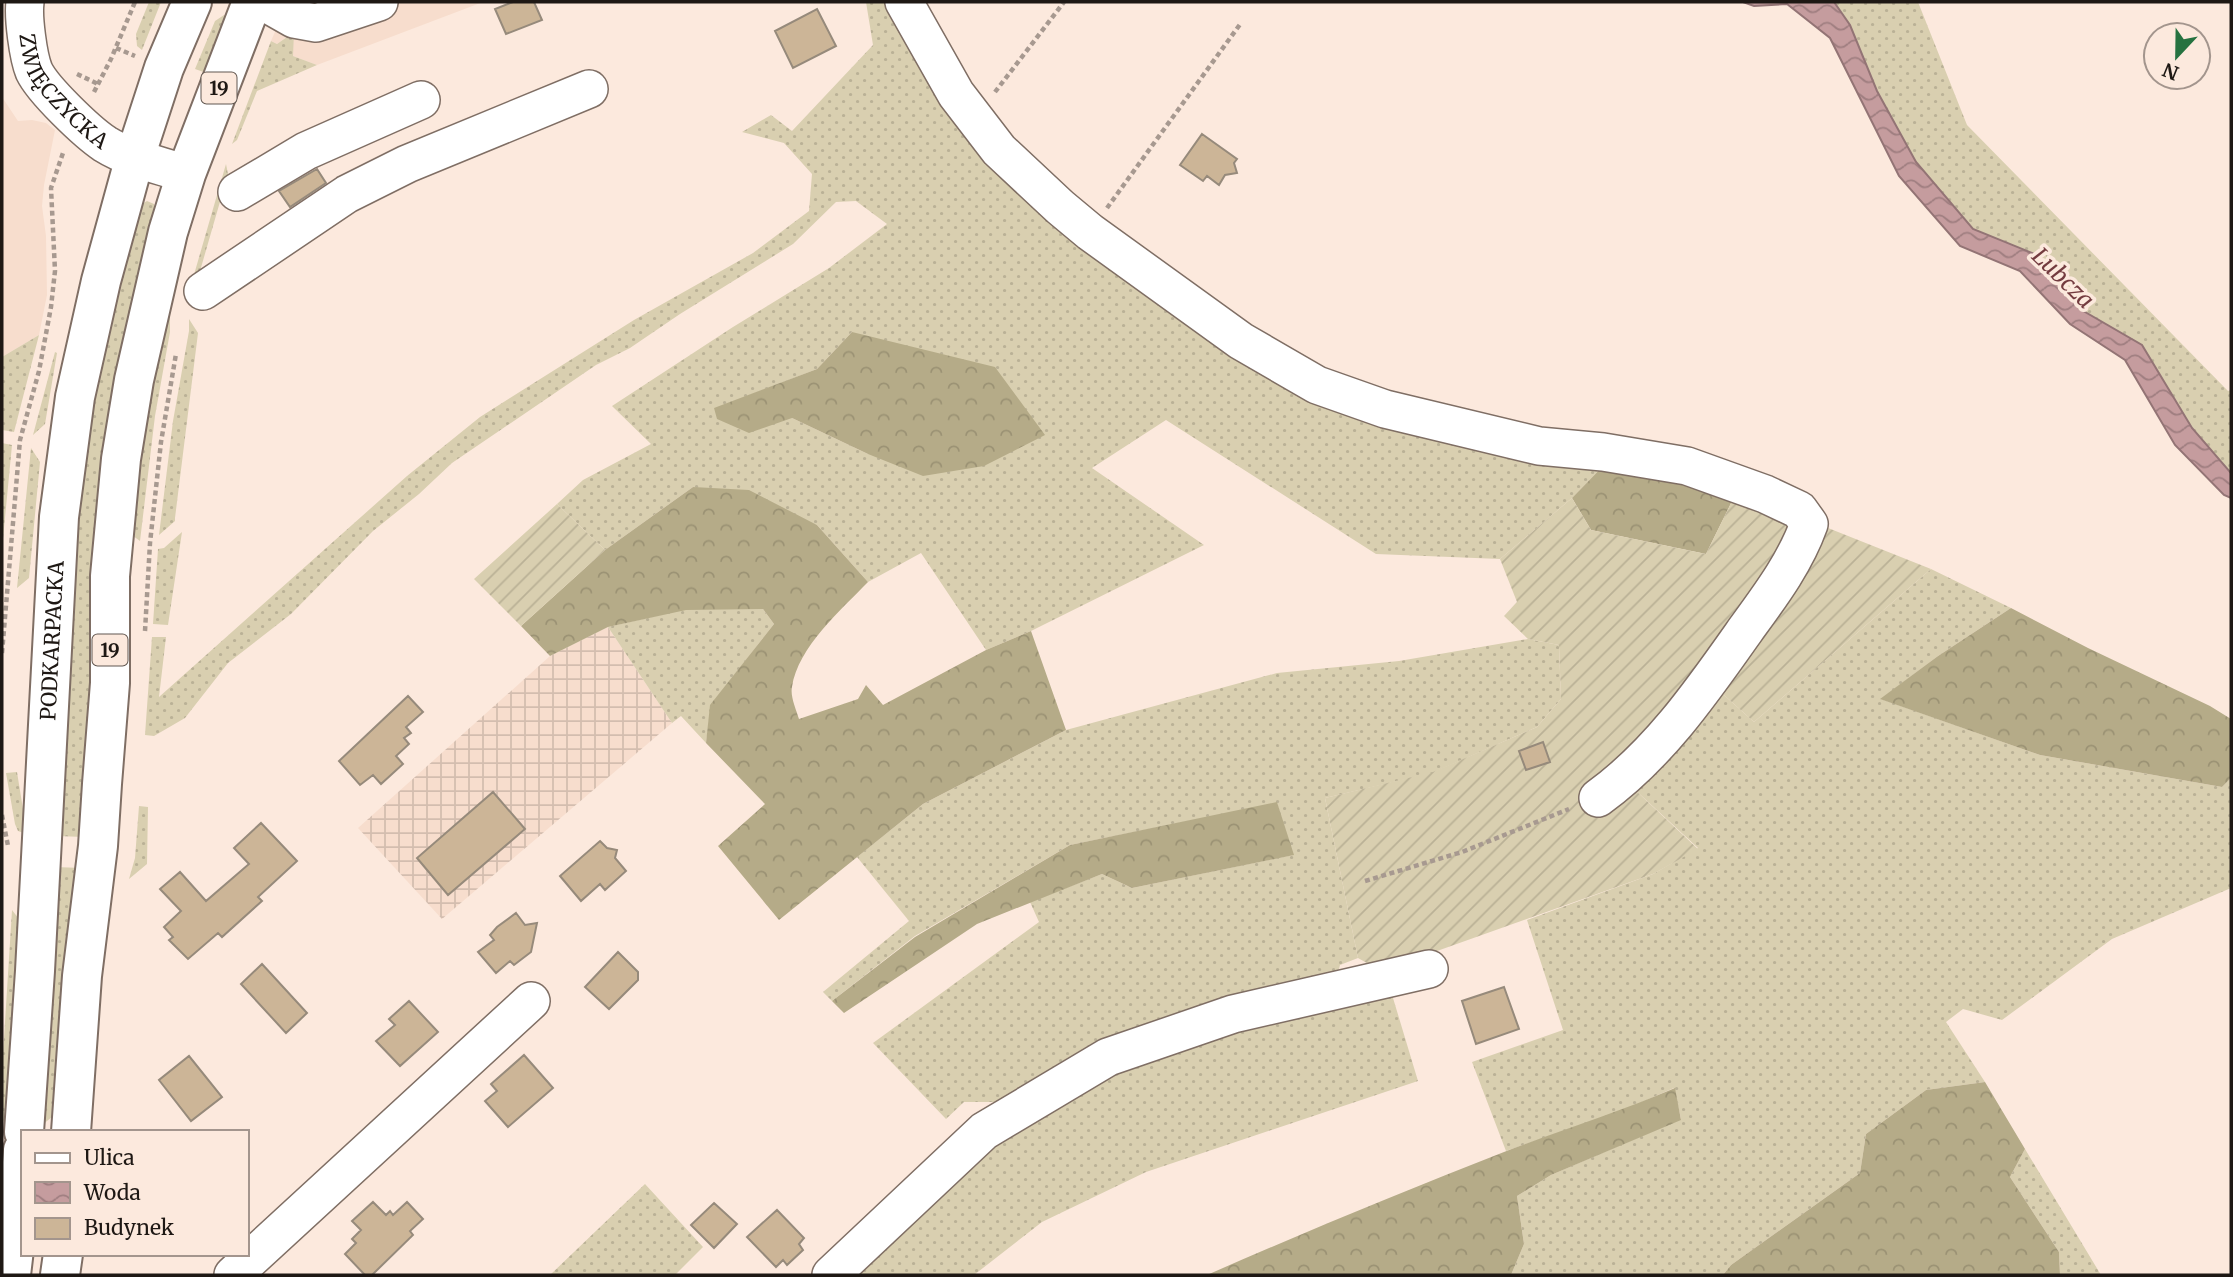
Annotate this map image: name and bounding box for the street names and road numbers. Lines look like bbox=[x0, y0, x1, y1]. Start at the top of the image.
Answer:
street label: ZWIĘCZYCKA bbox=[13, 32, 114, 155]
road number: 19 bbox=[202, 72, 236, 104]
street label: PODKARPACKA bbox=[34, 560, 70, 721]
road number: 19 bbox=[92, 635, 128, 666]

